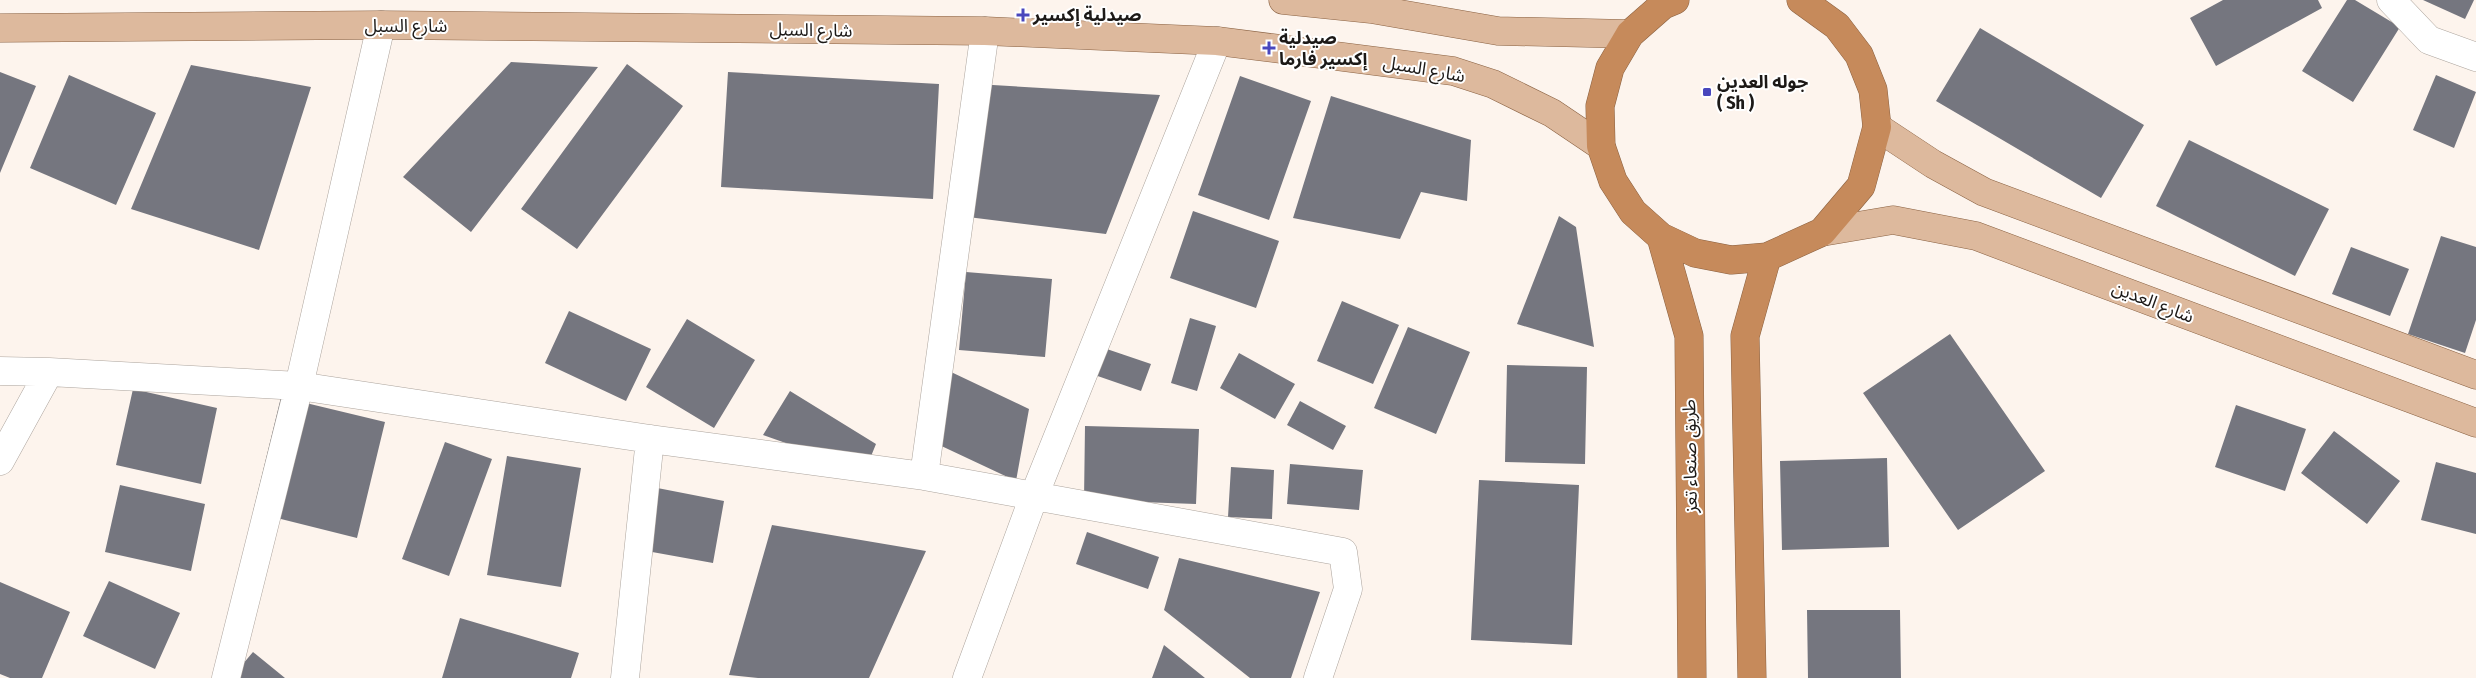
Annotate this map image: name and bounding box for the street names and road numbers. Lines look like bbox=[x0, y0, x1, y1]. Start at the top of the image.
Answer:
street label: شارع السبل bbox=[365, 15, 447, 40]
street label: شارع السبل bbox=[769, 18, 853, 45]
street label: شارع السبل bbox=[1381, 51, 1467, 90]
street label: شارع العدين bbox=[2108, 276, 2197, 330]
street label: طريق صنعاء تعز bbox=[1678, 399, 1702, 514]

